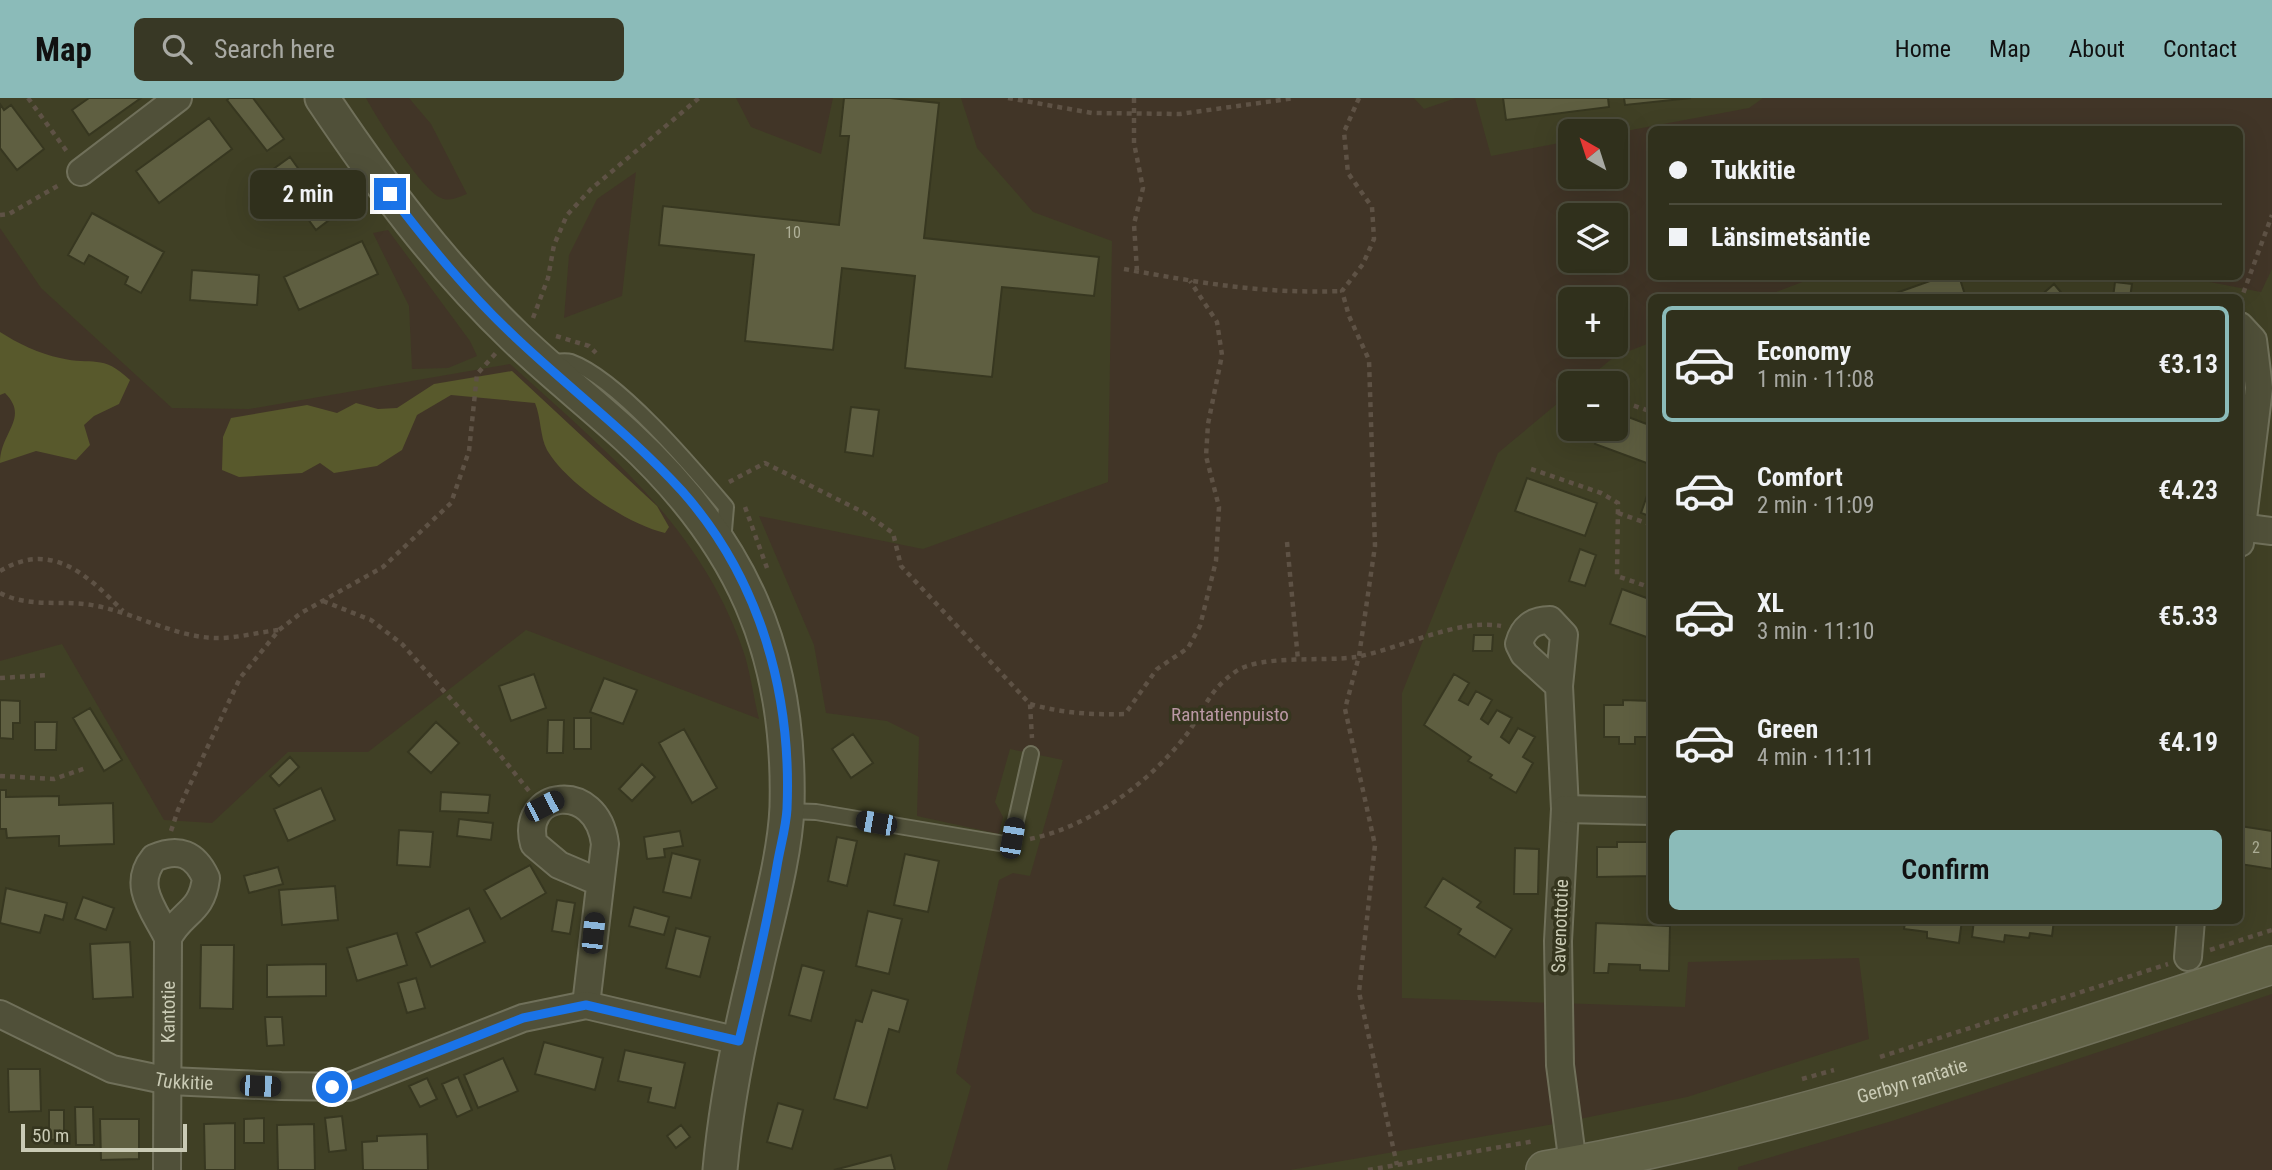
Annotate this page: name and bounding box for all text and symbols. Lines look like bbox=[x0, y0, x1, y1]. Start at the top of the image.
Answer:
search box bbox=[134, 18, 624, 81]
text: Map bbox=[35, 30, 92, 69]
icon: search bbox=[158, 30, 196, 68]
text: Search here bbox=[214, 34, 335, 64]
text: Home bbox=[1895, 35, 1951, 63]
text: Map bbox=[1989, 35, 2031, 63]
text: About bbox=[2069, 35, 2125, 63]
text: Contact bbox=[2163, 35, 2237, 63]
north arrow bbox=[1558, 119, 1628, 189]
map controls bbox=[1558, 119, 1628, 441]
text: Tukkitie bbox=[1711, 155, 1795, 185]
callout: 2 min bbox=[250, 170, 366, 218]
route end bbox=[374, 178, 406, 210]
text: 2 min bbox=[283, 181, 333, 208]
button: layers bbox=[1558, 203, 1628, 273]
text: Länsimetsäntie bbox=[1711, 222, 1870, 252]
house number: 10 bbox=[785, 223, 801, 242]
button: + bbox=[1558, 287, 1628, 357]
icon: car bbox=[1673, 333, 1736, 396]
text: Economy bbox=[1757, 336, 1851, 366]
text: €3.13 bbox=[2158, 349, 2218, 379]
text: 1 min · 11:08 bbox=[1757, 366, 1874, 393]
button: − bbox=[1558, 371, 1628, 441]
icon: car bbox=[1673, 459, 1736, 522]
text: Comfort bbox=[1757, 462, 1843, 492]
text: €4.23 bbox=[2158, 475, 2218, 505]
text: 2 min · 11:09 bbox=[1757, 492, 1874, 519]
icon: car bbox=[1673, 585, 1736, 648]
text: XL bbox=[1757, 588, 1784, 618]
text: €5.33 bbox=[2158, 601, 2218, 631]
text: 3 min · 11:10 bbox=[1757, 618, 1874, 645]
park label: Rantatienpuisto bbox=[1171, 703, 1289, 726]
icon: car bbox=[1673, 711, 1736, 774]
text: Green bbox=[1757, 714, 1818, 744]
text: €4.19 bbox=[2158, 727, 2218, 757]
text: 4 min · 11:11 bbox=[1757, 744, 1874, 771]
car bbox=[521, 787, 568, 825]
car bbox=[854, 809, 899, 837]
car bbox=[999, 815, 1026, 861]
button: Confirm bbox=[1669, 830, 2222, 910]
house number: 2 bbox=[2252, 838, 2260, 857]
street label: Savenottotie bbox=[1547, 879, 1573, 973]
car bbox=[581, 911, 606, 955]
street label: Kantotie bbox=[156, 981, 179, 1043]
street label: Gerbyn rantatie bbox=[1854, 1053, 1970, 1108]
street label: Tukkitie bbox=[153, 1067, 214, 1094]
route start bbox=[316, 1071, 348, 1103]
car bbox=[239, 1075, 282, 1097]
scale bar bbox=[21, 1121, 187, 1153]
text: 50 m bbox=[32, 1124, 69, 1147]

